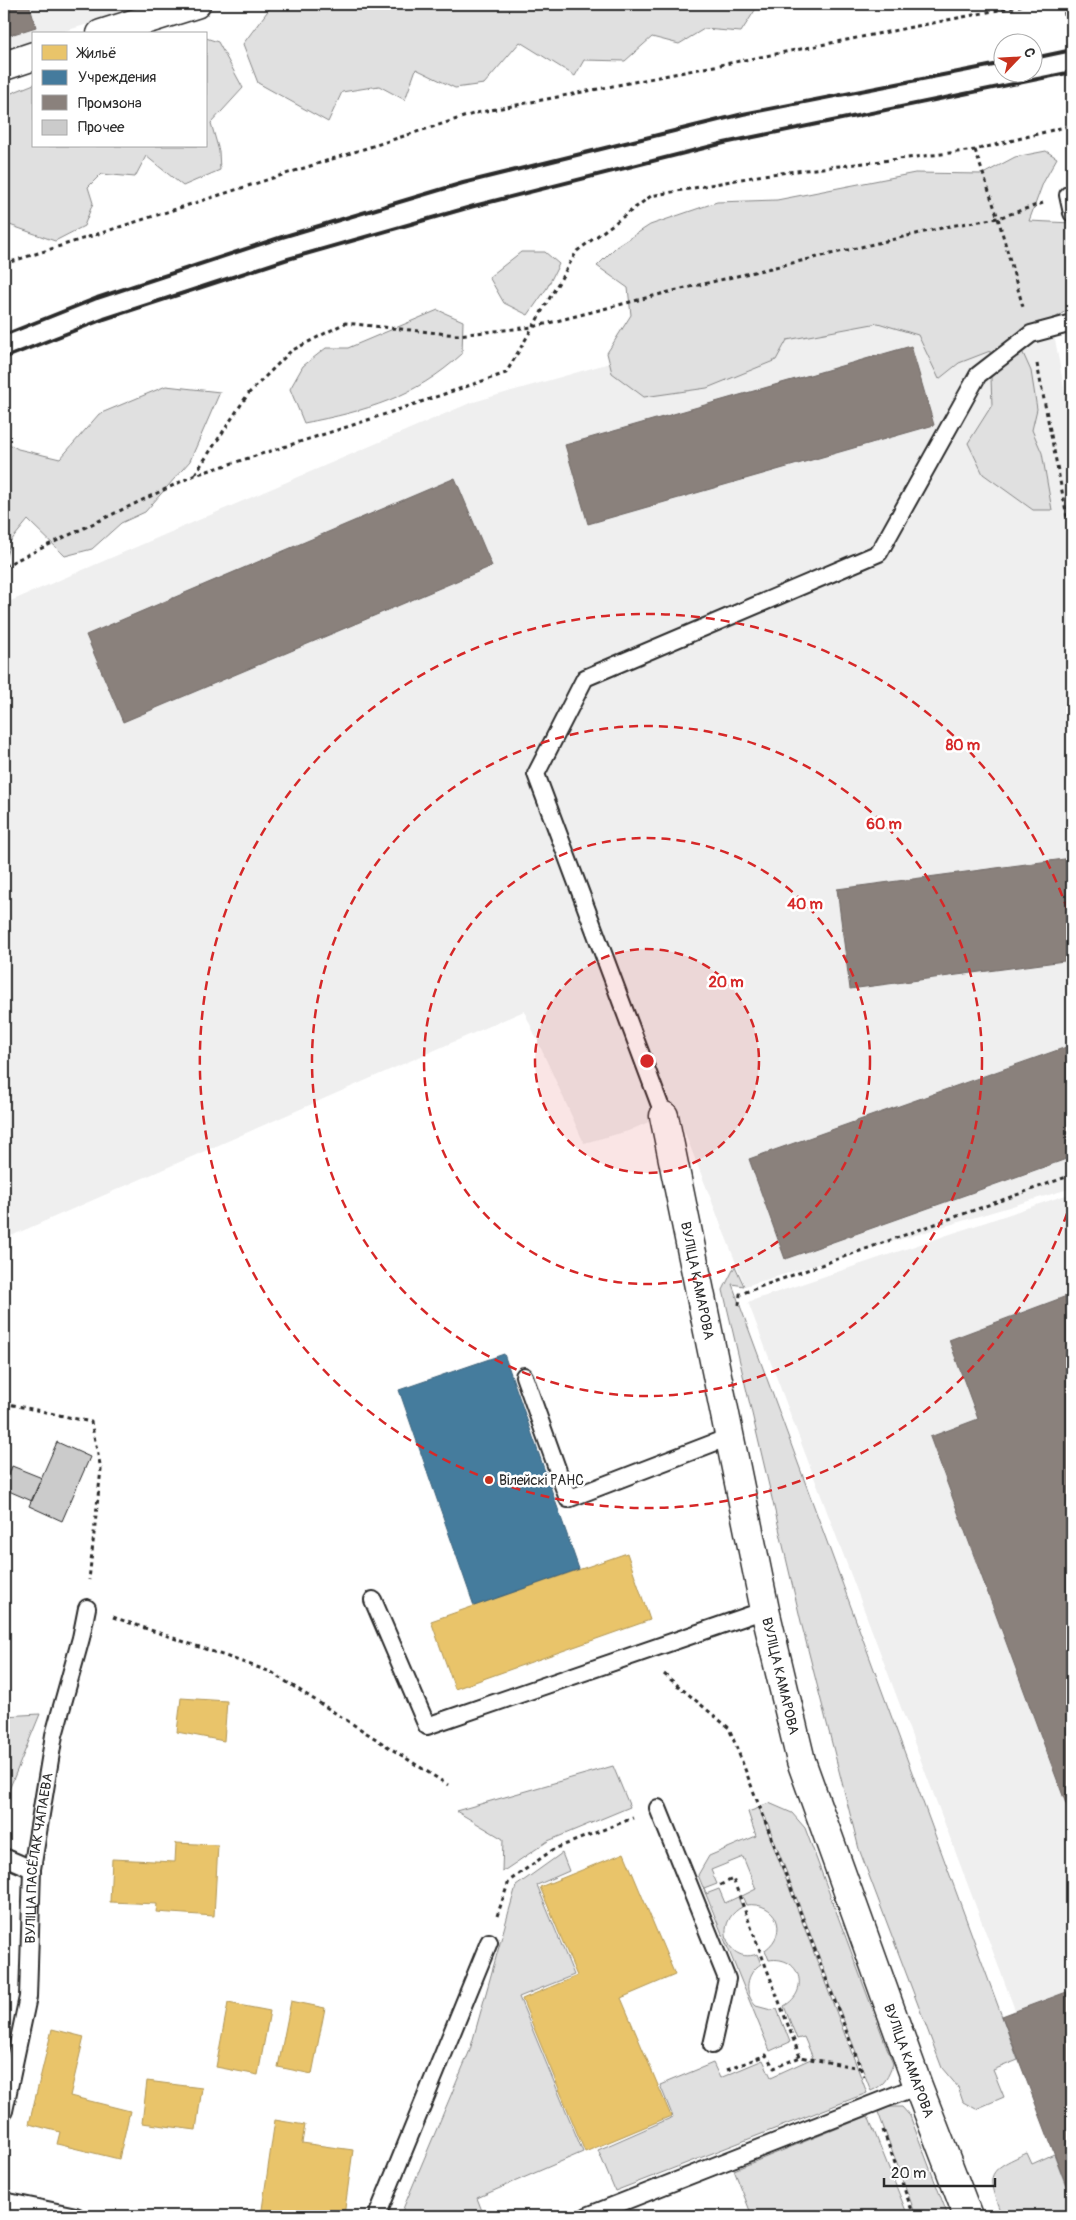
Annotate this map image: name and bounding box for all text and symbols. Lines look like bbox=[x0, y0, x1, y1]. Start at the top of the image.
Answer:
legend bbox=[32, 32, 208, 148]
north arrow bbox=[994, 32, 1044, 82]
text: Жильё bbox=[76, 44, 117, 63]
text: С bbox=[1020, 45, 1039, 61]
text: Учреждения bbox=[78, 68, 156, 87]
text: Промзона bbox=[78, 94, 142, 113]
text: Прочее bbox=[78, 118, 125, 137]
text: 80 m bbox=[946, 736, 980, 755]
text: 60 m bbox=[866, 815, 902, 834]
text: 40 m bbox=[787, 895, 823, 914]
text: 20 m bbox=[708, 973, 744, 992]
centre of rings bbox=[638, 1052, 656, 1070]
street label: ВУЛІЦА КАМАРОВА bbox=[677, 1220, 718, 1341]
place label: Вілейскі РАНС bbox=[499, 1472, 584, 1489]
marker: Вілейскі РАНС bbox=[483, 1474, 495, 1486]
street label: ВУЛІЦА КАМАРОВА bbox=[759, 1616, 803, 1736]
street label: ВУЛІЦА ПАСЁЛАК ЧАПАЕВА bbox=[21, 1771, 56, 1944]
street label: ВУЛІЦА КАМАРОВА bbox=[881, 2001, 938, 2120]
scale bar bbox=[884, 2155, 995, 2187]
text: 20 m bbox=[891, 2164, 926, 2183]

